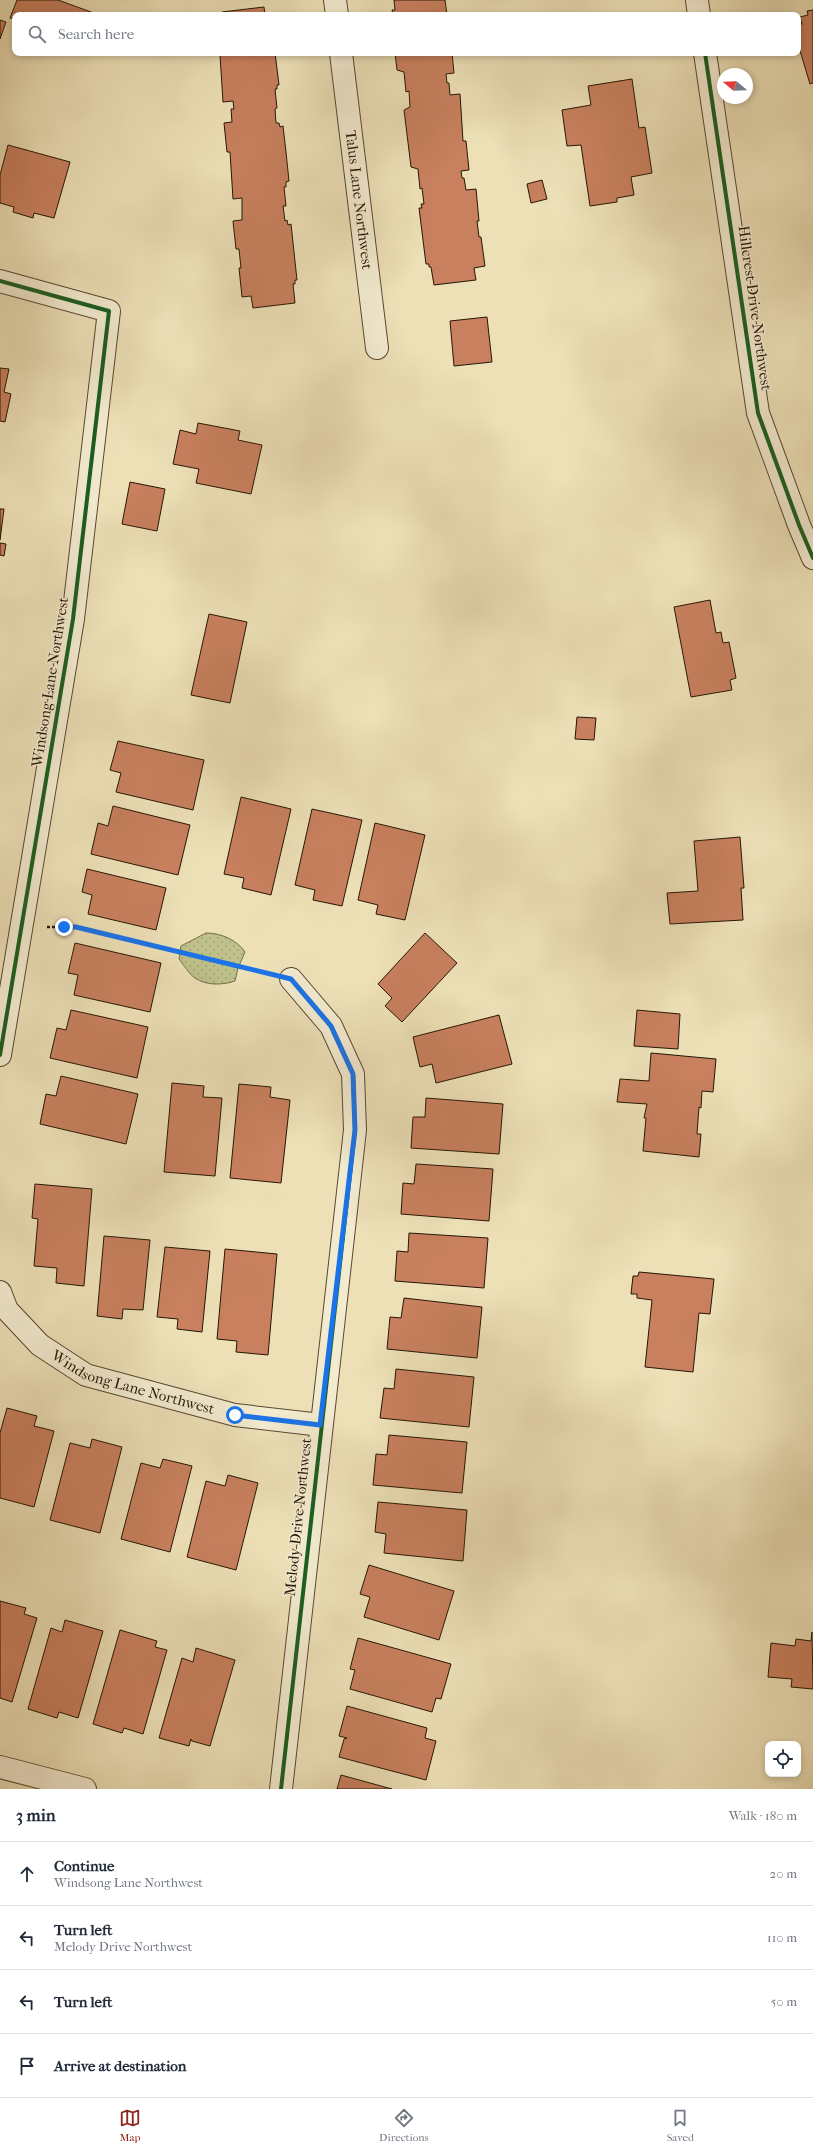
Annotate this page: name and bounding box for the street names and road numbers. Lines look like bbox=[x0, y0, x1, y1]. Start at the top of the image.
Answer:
street label: Talus Lane Northwest bbox=[342, 129, 376, 271]
street label: Hillcrest Drive Northwest bbox=[735, 224, 776, 392]
street label: Windsong Lane Northwest bbox=[28, 595, 72, 769]
street label: Windsong Lane Northwest bbox=[47, 1345, 217, 1418]
street label: Melody Drive Northwest bbox=[281, 1436, 315, 1597]

